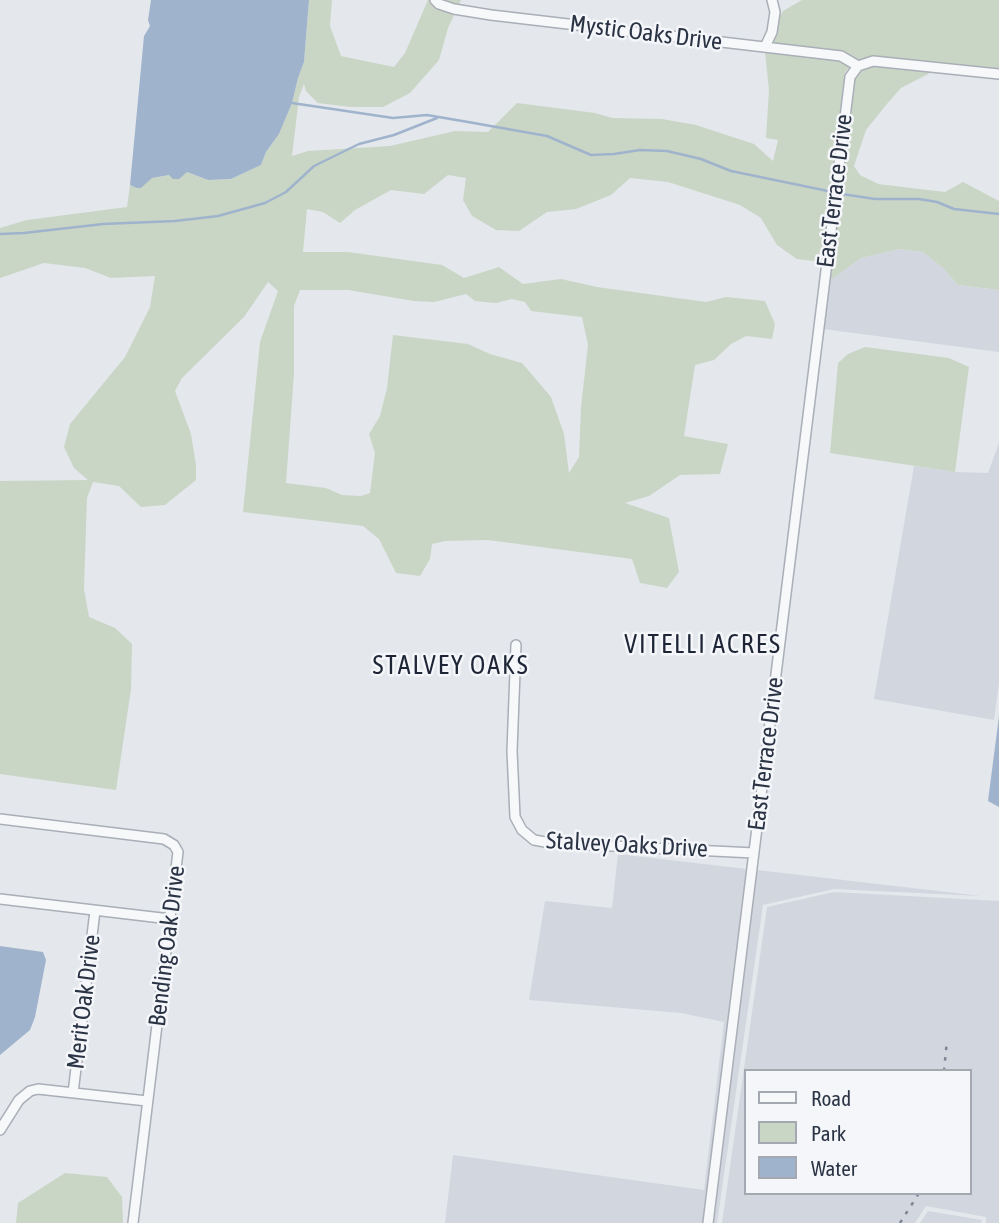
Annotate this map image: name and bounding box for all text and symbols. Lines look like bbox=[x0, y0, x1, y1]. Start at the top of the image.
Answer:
street label: Mystic Oaks Drive bbox=[568, 9, 724, 57]
street label: East Terrace Drive bbox=[811, 113, 859, 269]
district label: VITELLI ACRES bbox=[626, 629, 780, 661]
district label: STALVEY OAKS bbox=[374, 650, 528, 682]
street label: East Terrace Drive bbox=[742, 676, 790, 832]
street label: Stalvey Oaks Drive bbox=[545, 826, 709, 864]
street label: Bending Oak Drive bbox=[143, 864, 191, 1028]
street label: Merit Oak Drive bbox=[61, 933, 107, 1071]
legend bbox=[744, 1069, 971, 1195]
text: Road bbox=[811, 1086, 851, 1110]
text: Park bbox=[811, 1121, 846, 1145]
text: Water bbox=[811, 1156, 857, 1180]

